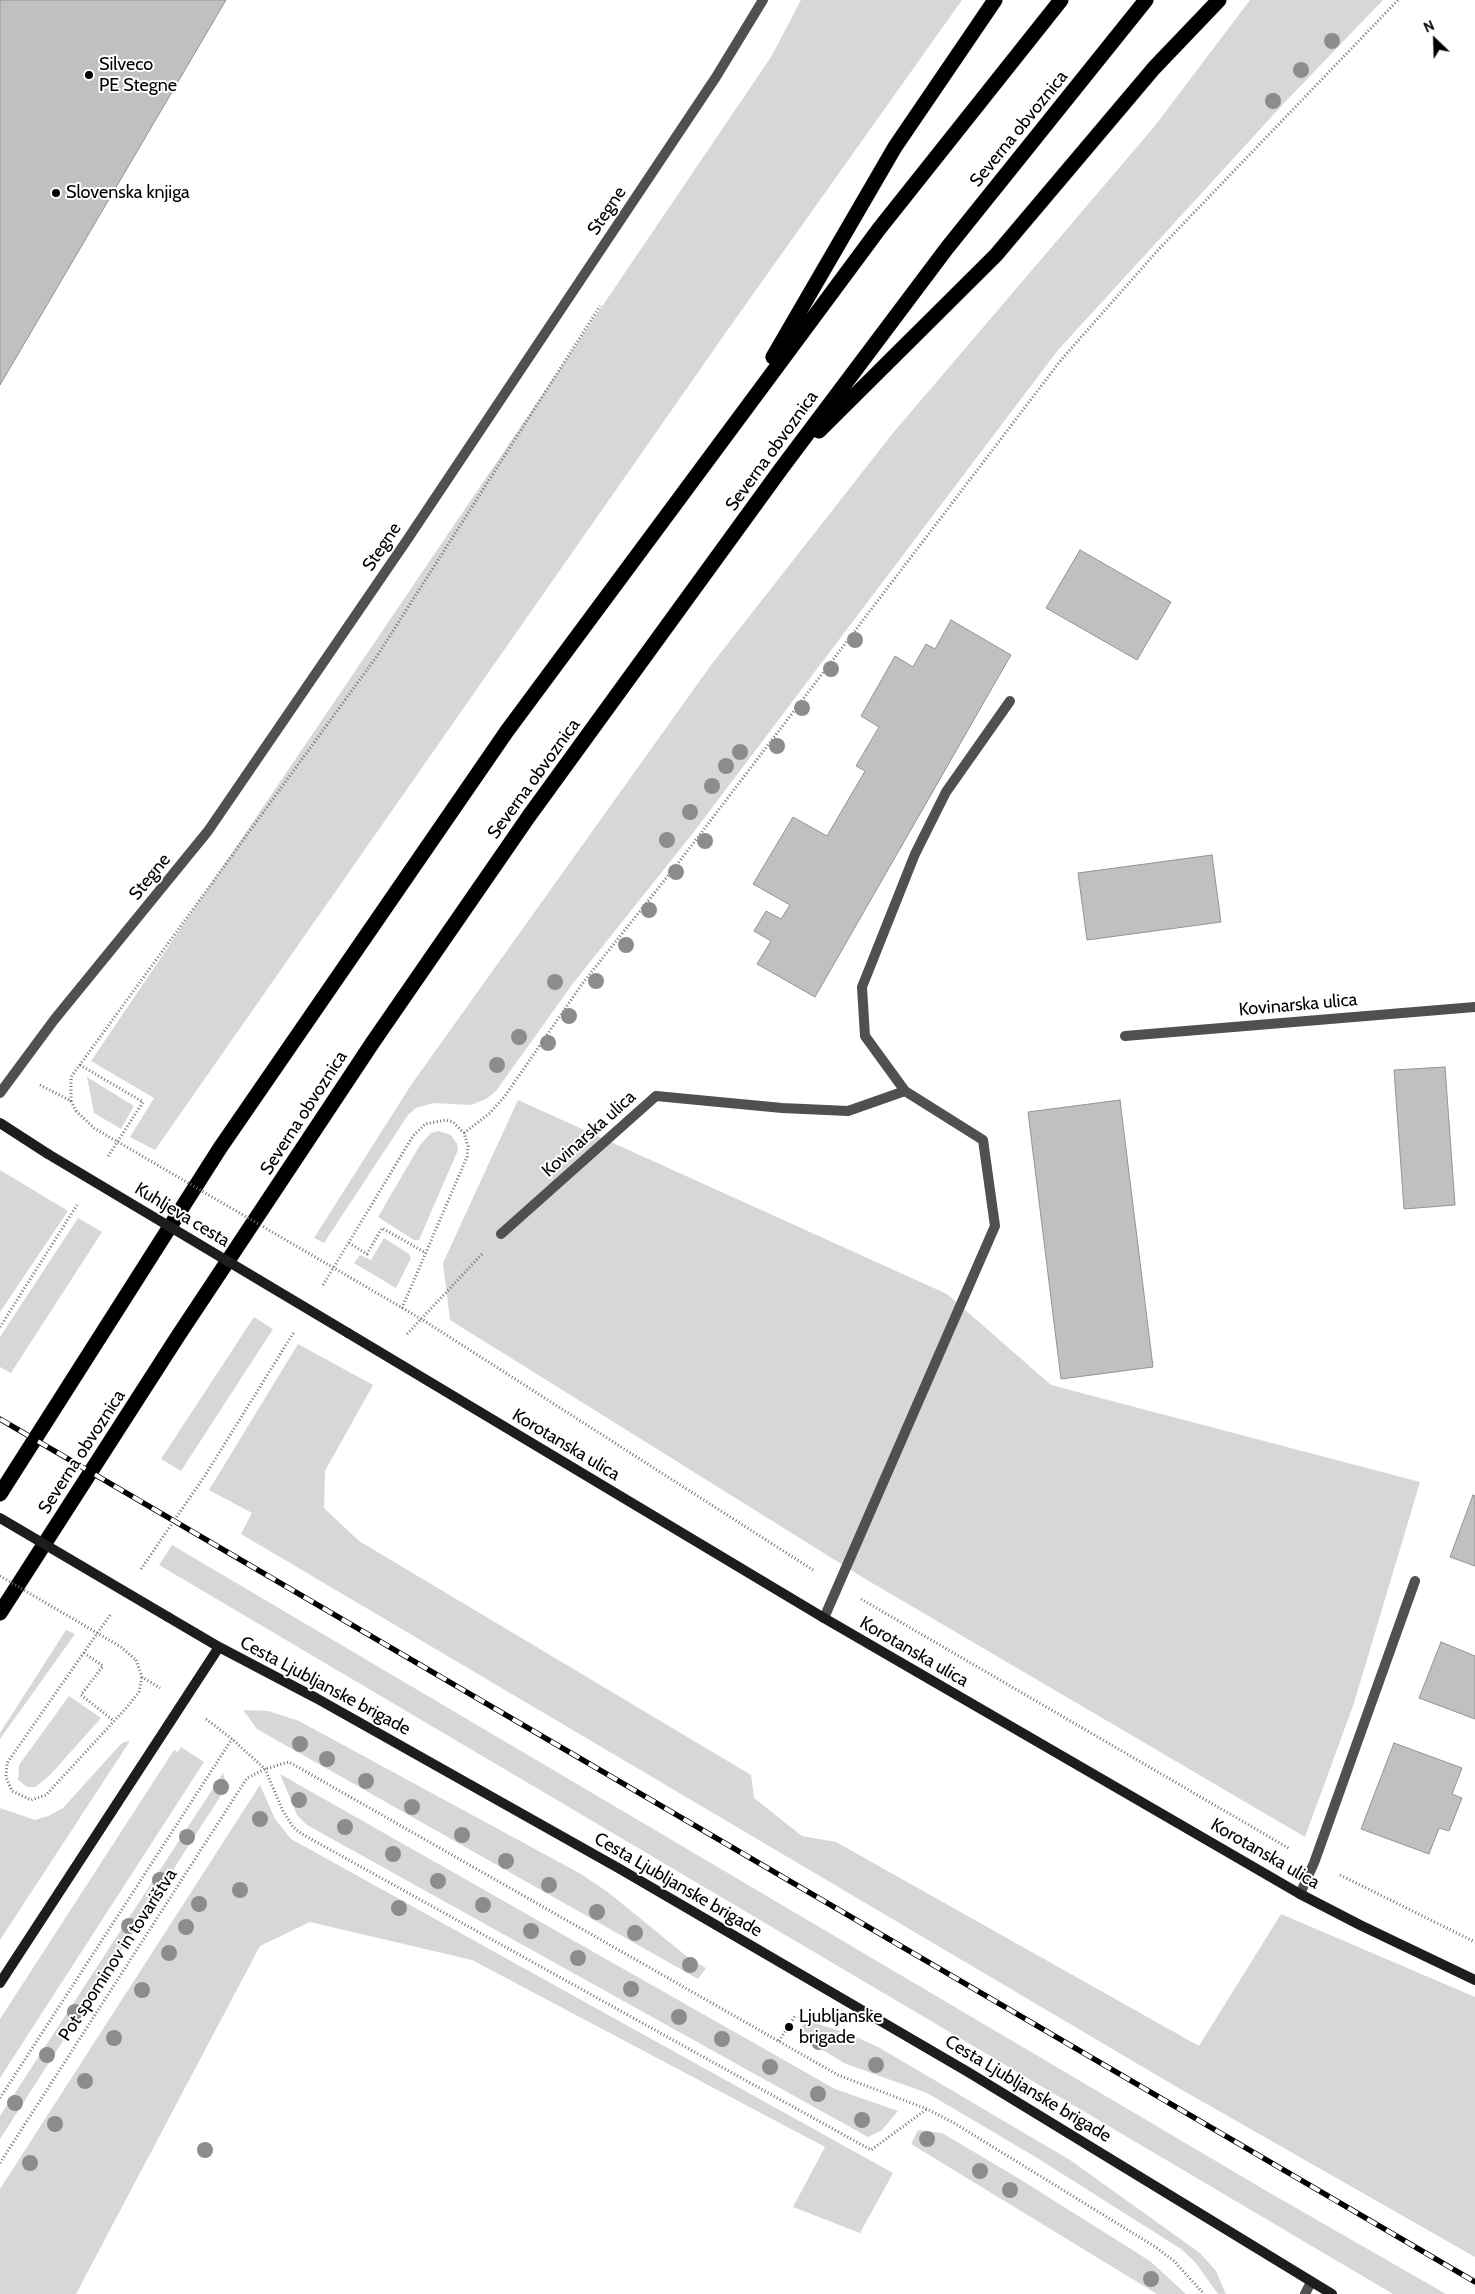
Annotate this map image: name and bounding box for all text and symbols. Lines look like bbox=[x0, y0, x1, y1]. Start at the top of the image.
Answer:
north arrow bbox=[1410, 15, 1460, 65]
text: N bbox=[1421, 16, 1437, 37]
place label: Silveco PE Stegne bbox=[99, 54, 177, 96]
street label: Severna obvoznica bbox=[966, 67, 1072, 191]
marker: Silveco PE Stegne bbox=[83, 69, 95, 81]
place label: Slovenska knjiga bbox=[66, 182, 190, 204]
street label: Stegne bbox=[583, 183, 631, 239]
marker: Slovenska knjiga bbox=[50, 187, 62, 199]
street label: Severna obvoznica bbox=[721, 387, 823, 515]
street label: Stegne bbox=[358, 519, 406, 575]
street label: Severna obvoznica bbox=[483, 715, 585, 843]
street label: Stegne bbox=[125, 849, 175, 905]
street label: Kovinarska ulica bbox=[1238, 989, 1358, 1021]
street label: Severna obvoznica bbox=[256, 1047, 352, 1179]
street label: Kovinarska ulica bbox=[538, 1086, 640, 1182]
street label: Kuhljeva cesta bbox=[131, 1178, 233, 1252]
street label: Severna obvoznica bbox=[34, 1386, 130, 1518]
street label: Korotanska ulica bbox=[508, 1404, 624, 1486]
street label: Korotanska ulica bbox=[856, 1612, 972, 1692]
street label: Cesta Ljubljanske brigade bbox=[236, 1632, 414, 1740]
street label: Korotanska ulica bbox=[1207, 1814, 1323, 1894]
street label: Cesta Ljubljanske brigade bbox=[590, 1828, 766, 1942]
street label: Pot spominov in tovarištva bbox=[54, 1865, 182, 2045]
place label: Ljubljanske brigade bbox=[799, 2006, 882, 2048]
marker: Ljubljanske brigade bbox=[783, 2021, 795, 2033]
street label: Cesta Ljubljanske brigade bbox=[941, 2031, 1115, 2147]

